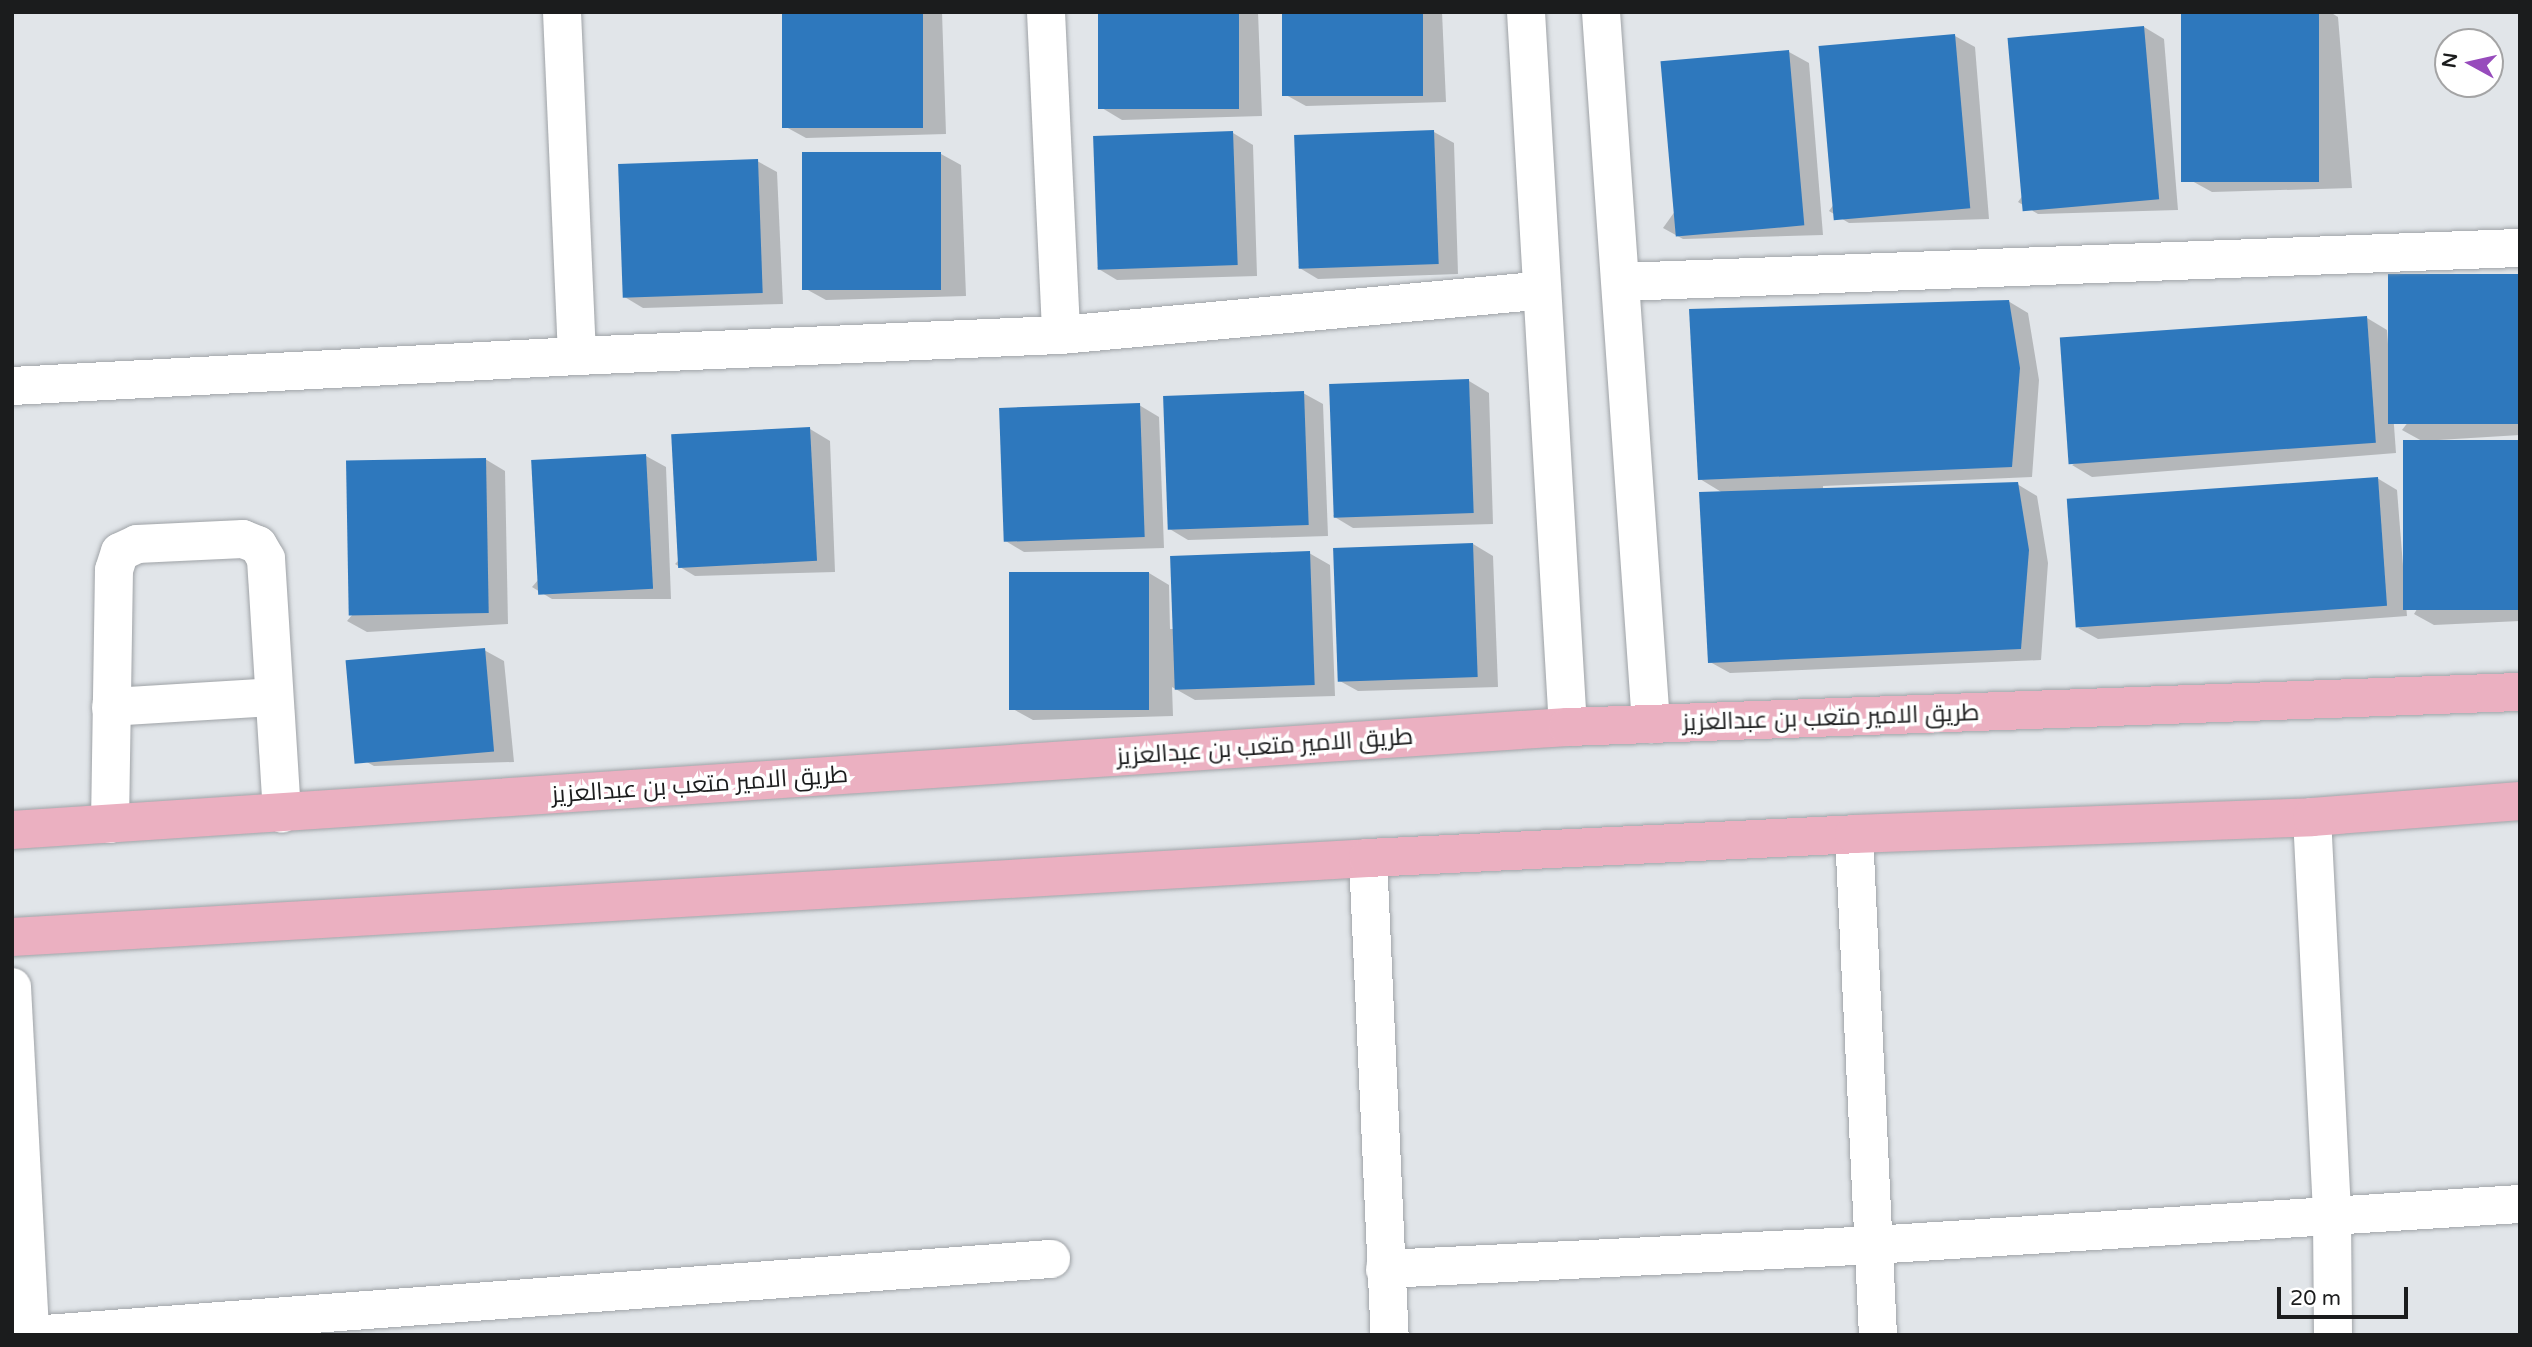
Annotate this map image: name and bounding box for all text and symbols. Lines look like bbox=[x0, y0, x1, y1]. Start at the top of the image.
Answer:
north arrow bbox=[2434, 28, 2504, 98]
text: N bbox=[2438, 51, 2462, 69]
street label: طريق الامير متعب بن عبدالعزيز bbox=[1682, 698, 1980, 738]
street label: طريق الامير متعب بن عبدالعزيز bbox=[1116, 722, 1414, 772]
street label: طريق الامير متعب بن عبدالعزيز bbox=[551, 760, 849, 810]
scale bar bbox=[2280, 1274, 2411, 1318]
text: 20 m bbox=[2290, 1286, 2341, 1311]

